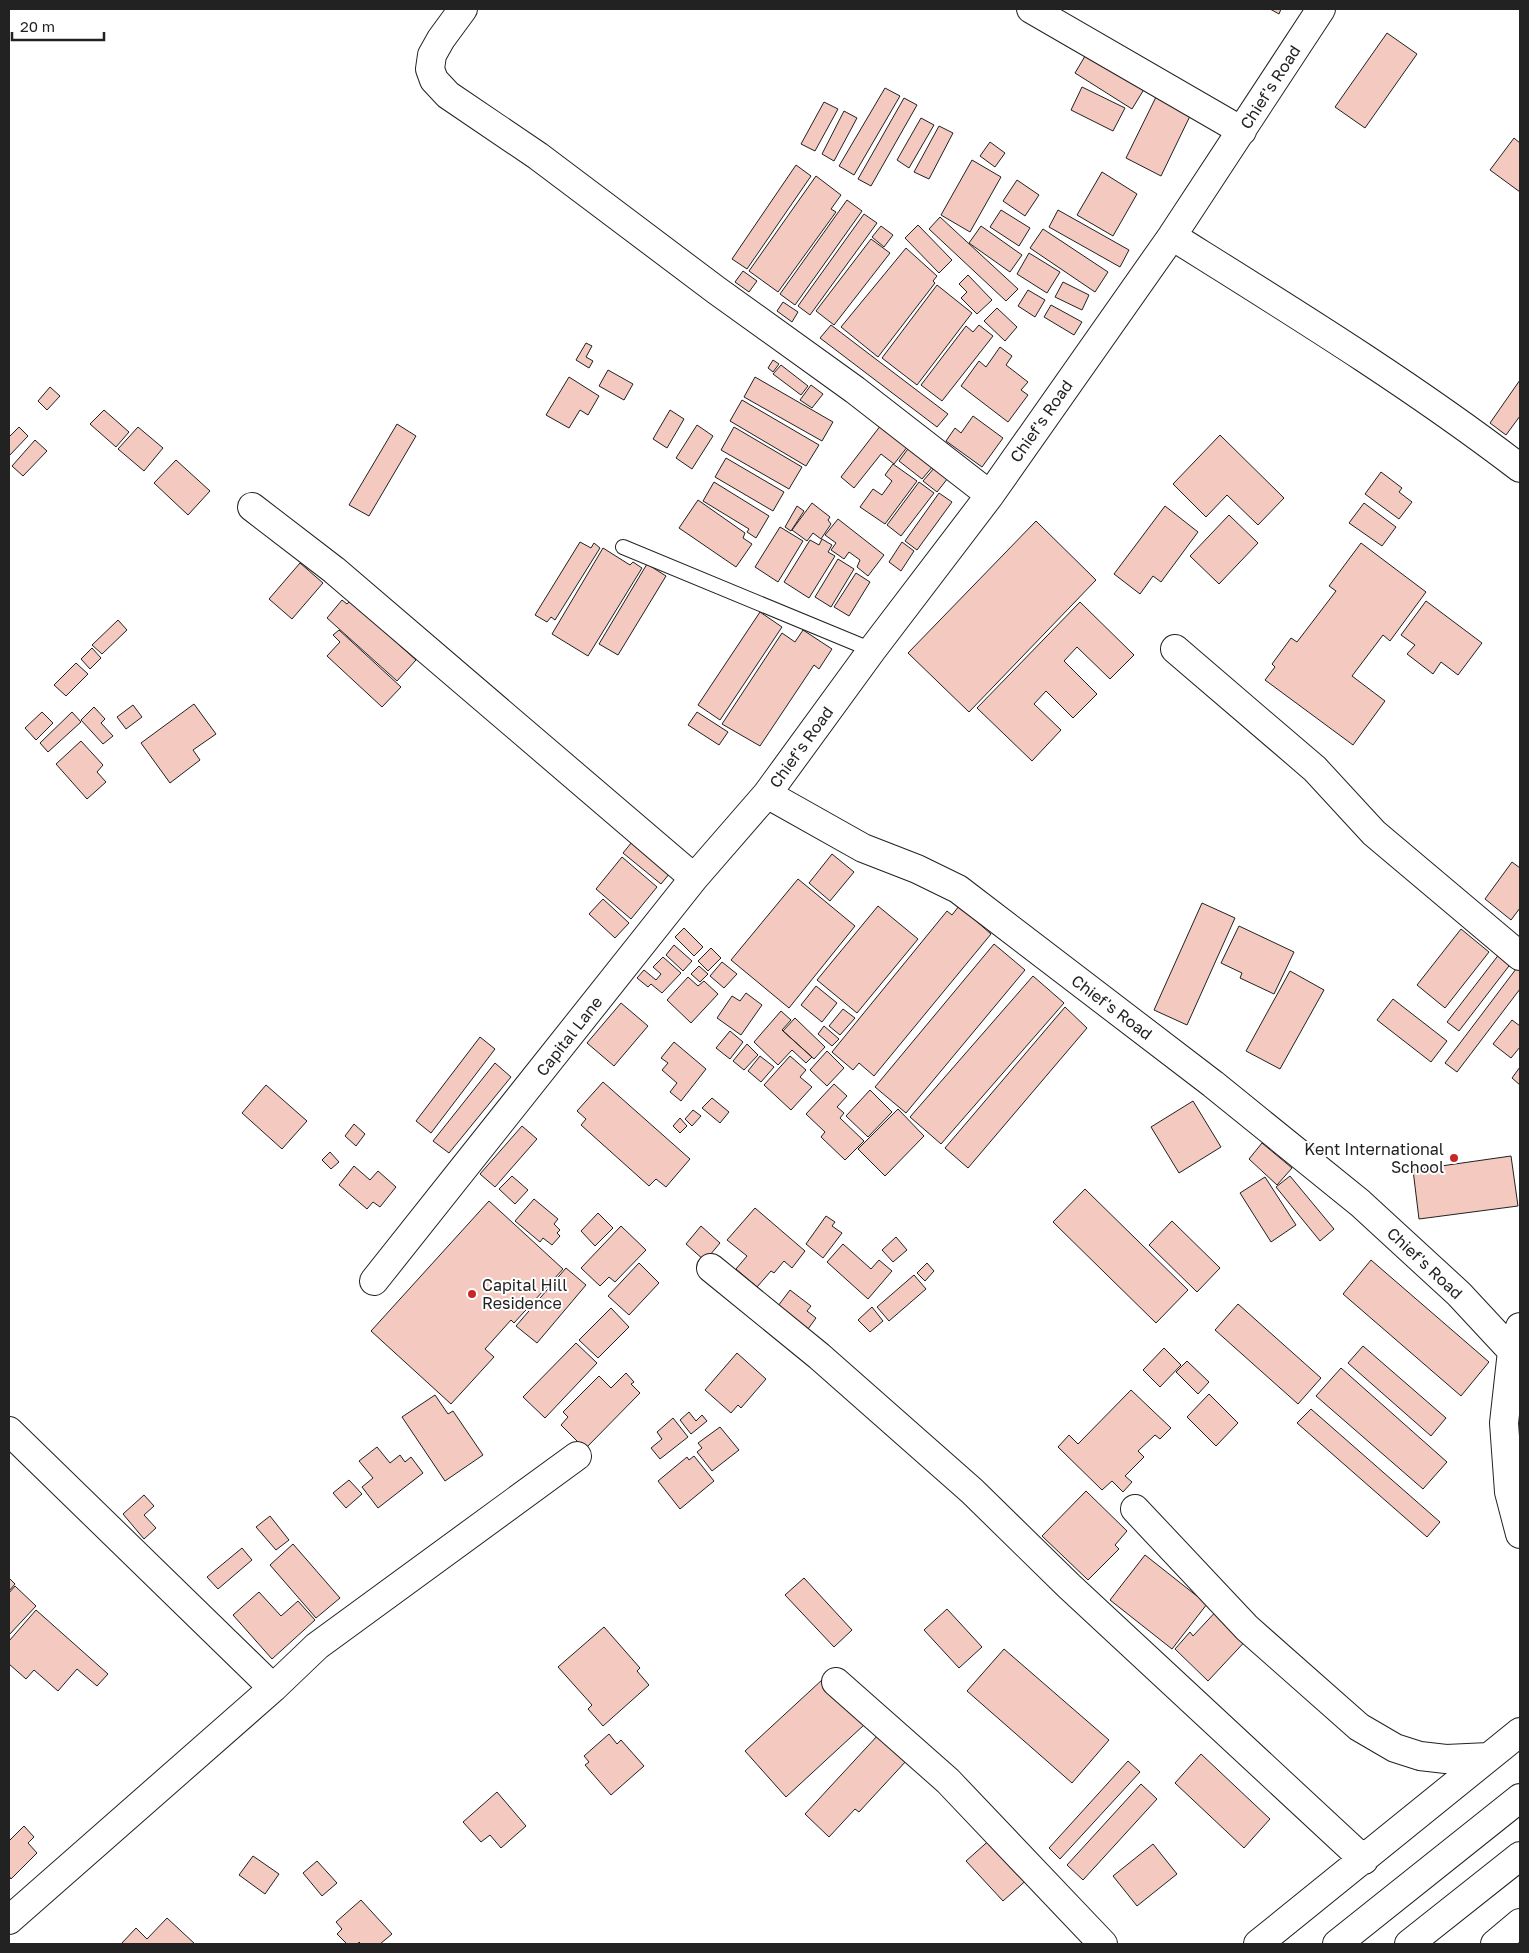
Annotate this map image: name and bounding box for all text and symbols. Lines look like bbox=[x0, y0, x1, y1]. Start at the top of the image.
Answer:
scale bar bbox=[12, 10, 105, 42]
text: 20 m bbox=[20, 17, 55, 35]
street label: Chief's Road bbox=[1235, 41, 1305, 133]
street label: Chief's Road bbox=[1005, 376, 1077, 466]
street label: Chief's Road bbox=[765, 702, 837, 792]
street label: Chief's Road bbox=[1068, 970, 1156, 1044]
street label: Capital Lane bbox=[532, 992, 606, 1080]
place label: Kent International School bbox=[1304, 1139, 1444, 1177]
marker: Kent International School bbox=[1448, 1152, 1460, 1164]
street label: Chief's Road bbox=[1383, 1223, 1467, 1303]
place label: Capital Hill Residence bbox=[482, 1275, 567, 1313]
marker: Capital Hill Residence bbox=[466, 1288, 478, 1300]

